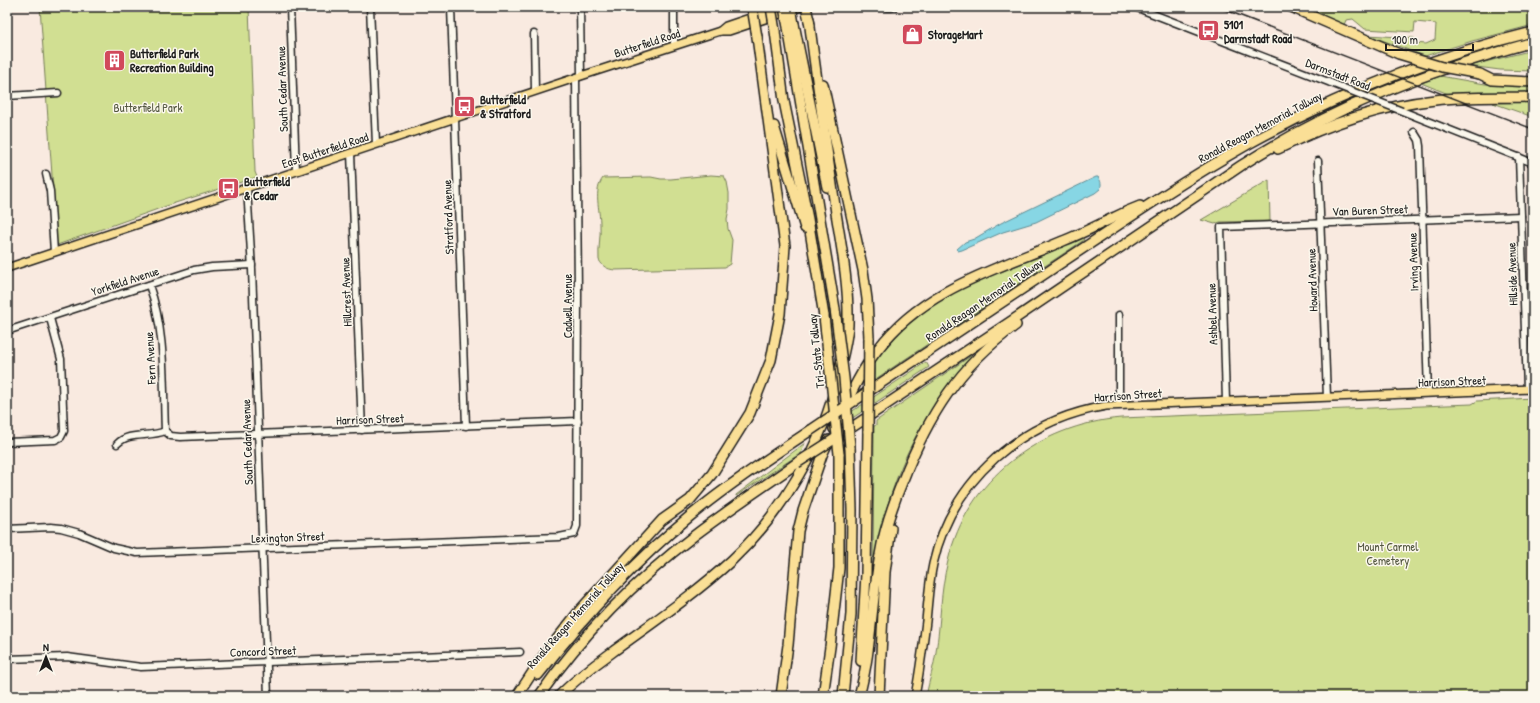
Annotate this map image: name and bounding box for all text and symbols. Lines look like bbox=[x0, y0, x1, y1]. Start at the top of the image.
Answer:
place label: 5101 Darmstadt Road bbox=[1224, 16, 1292, 47]
bus stop icon: 5101 Darmstadt Road bbox=[1196, 18, 1222, 44]
shop icon: StorageMart bbox=[900, 21, 926, 47]
street label: Butterfield Road bbox=[612, 24, 682, 62]
place label: StorageMart bbox=[928, 26, 983, 44]
scale bar bbox=[1386, 26, 1473, 52]
text: 100 m bbox=[1392, 31, 1418, 48]
place label: Butterfield Park Recreation Building bbox=[130, 45, 214, 77]
street label: South Cedar Avenue bbox=[272, 46, 292, 132]
building icon: Butterfield Park Recreation Building bbox=[101, 47, 127, 73]
street label: Darmstadt Road bbox=[1303, 54, 1373, 94]
street label: Ronald Reagan Memorial Tollway bbox=[1195, 87, 1325, 167]
place label: Butterfield & Stratford bbox=[480, 91, 531, 122]
bus stop icon: Butterfield & Stratford bbox=[452, 93, 478, 119]
park label: Butterfield Park bbox=[114, 99, 182, 116]
street label: East Butterfield Road bbox=[280, 128, 371, 172]
place label: Butterfield & Cedar bbox=[244, 173, 290, 204]
bus stop icon: Butterfield & Cedar bbox=[215, 175, 241, 201]
street label: Stratford Avenue bbox=[438, 179, 458, 255]
street label: Van Buren Street bbox=[1332, 200, 1409, 220]
street label: Irving Avenue bbox=[1403, 232, 1423, 292]
street label: Hillside Avenue bbox=[1502, 242, 1522, 306]
street label: Howard Avenue bbox=[1302, 248, 1322, 312]
street label: Ronald Reagan Memorial Tollway bbox=[922, 254, 1046, 346]
street label: Hillcrest Avenue bbox=[336, 257, 356, 327]
street label: Yorkfield Avenue bbox=[89, 262, 161, 300]
street label: Cadwell Avenue bbox=[559, 273, 576, 338]
street label: Ashbel Avenue bbox=[1202, 283, 1222, 345]
street label: Tri-State Tollway bbox=[804, 313, 828, 389]
street label: Fern Avenue bbox=[140, 331, 160, 386]
street label: Harrison Street bbox=[1418, 371, 1487, 391]
street label: Harrison Street bbox=[1094, 384, 1163, 406]
street label: South Cedar Avenue bbox=[237, 399, 257, 485]
street label: Harrison Street bbox=[336, 409, 405, 429]
street label: Lexington Street bbox=[251, 527, 326, 547]
park label: Mount Carmel Cemetery bbox=[1357, 538, 1419, 569]
street label: Ronald Reagan Memorial Tollway bbox=[522, 558, 628, 672]
north arrow bbox=[26, 637, 66, 677]
text: N bbox=[43, 640, 49, 654]
street label: Concord Street bbox=[230, 641, 297, 661]

